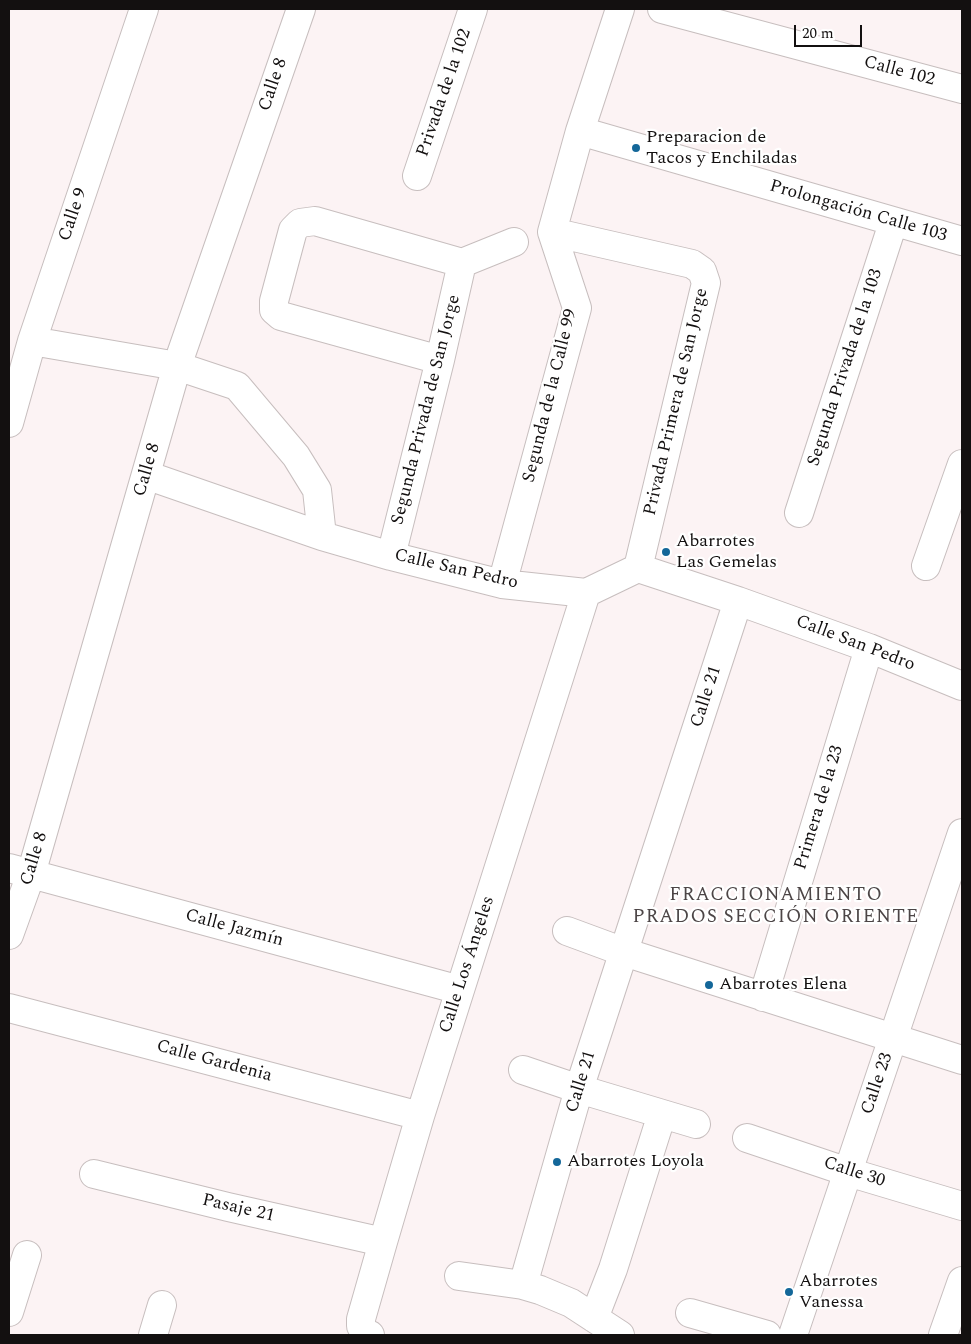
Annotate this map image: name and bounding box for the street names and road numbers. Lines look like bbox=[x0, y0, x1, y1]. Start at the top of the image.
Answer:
street label: Privada de la 102 bbox=[413, 26, 477, 160]
street label: Calle 102 bbox=[861, 52, 937, 92]
street label: Calle 8 bbox=[255, 56, 293, 114]
street label: Prolongación Calle 103 bbox=[767, 176, 949, 248]
street label: Calle 9 bbox=[55, 186, 93, 244]
street label: Segunda Privada de la 103 bbox=[804, 267, 888, 469]
street label: Privada Primera de San Jorge bbox=[640, 286, 714, 518]
street label: Segunda Privada de San Jorge bbox=[388, 293, 466, 527]
street label: Segunda de la Calle 99 bbox=[519, 307, 583, 485]
street label: Calle 8 bbox=[130, 441, 166, 499]
street label: Calle San Pedro bbox=[392, 545, 520, 595]
street label: Calle San Pedro bbox=[792, 611, 918, 677]
street label: Calle 21 bbox=[687, 663, 727, 731]
street label: Primera de la 23 bbox=[791, 743, 849, 873]
street label: Calle 8 bbox=[17, 830, 53, 888]
street label: Calle Los Ángeles bbox=[436, 894, 500, 1036]
street label: Calle Jazmín bbox=[182, 906, 286, 952]
street label: Calle Gardenia bbox=[154, 1036, 274, 1088]
street label: Calle 21 bbox=[562, 1048, 602, 1116]
street label: Calle 23 bbox=[857, 1050, 899, 1118]
street label: Calle 30 bbox=[820, 1153, 888, 1193]
street label: Pasaje 21 bbox=[200, 1190, 276, 1228]

